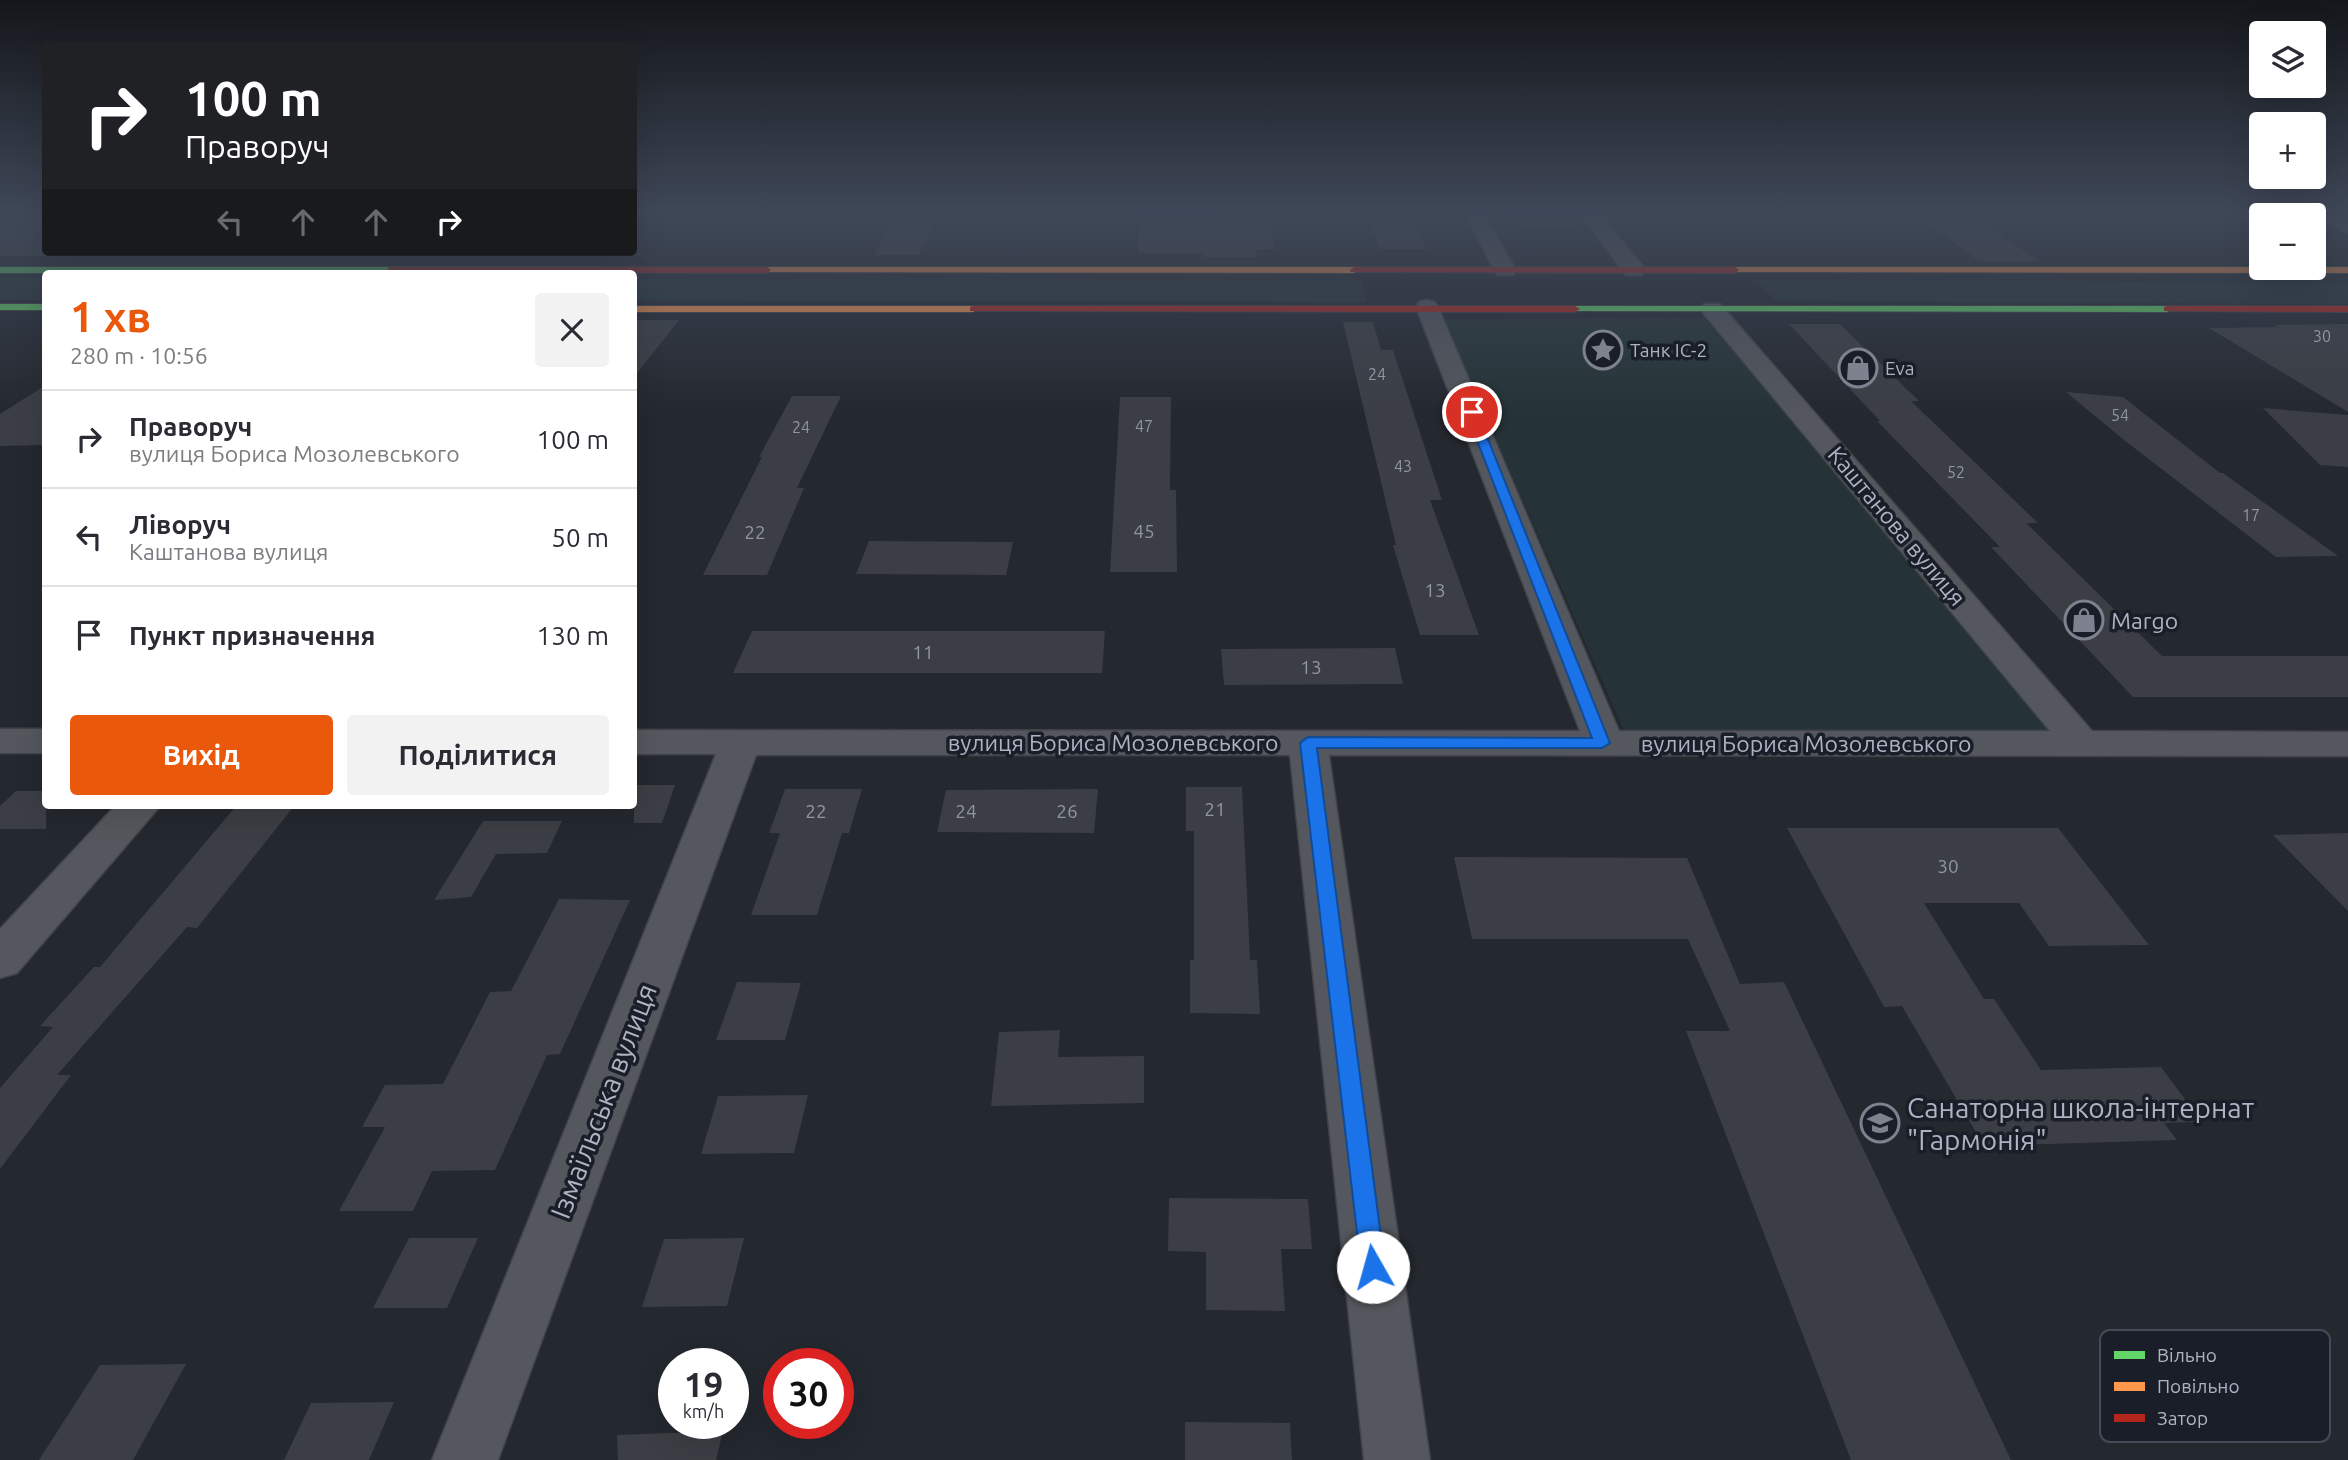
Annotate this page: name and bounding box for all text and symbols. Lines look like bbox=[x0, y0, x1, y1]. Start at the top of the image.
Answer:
map controls bbox=[2249, 21, 2326, 280]
button: layers bbox=[2249, 21, 2326, 98]
icon: right bbox=[70, 70, 161, 161]
text: 100 m bbox=[185, 70, 322, 125]
button: + bbox=[2249, 112, 2326, 189]
text: Праворуч bbox=[185, 128, 330, 164]
icon: left bbox=[211, 203, 249, 241]
icon: ahead bbox=[284, 203, 322, 241]
icon: ahead bbox=[357, 203, 395, 241]
icon: right bbox=[430, 203, 468, 241]
button: − bbox=[2249, 203, 2326, 280]
text: 1 хв bbox=[70, 293, 151, 340]
button: close bbox=[535, 293, 609, 367]
house number: 30 bbox=[2313, 327, 2331, 345]
place icon: Танк ІС-2 bbox=[1582, 329, 1624, 371]
place label: Танк ІС-2 bbox=[1630, 339, 1707, 361]
text: 280 m · 10:56 bbox=[70, 343, 208, 368]
shop icon: Eva bbox=[1837, 347, 1879, 389]
place label: Eva bbox=[1885, 357, 1914, 379]
house number: 24 bbox=[1368, 365, 1386, 383]
pin bbox=[1442, 382, 1502, 442]
icon: arrive bbox=[1453, 393, 1491, 431]
house number: 54 bbox=[2111, 406, 2129, 424]
text: Праворуч bbox=[129, 412, 252, 441]
house number: 47 bbox=[1135, 417, 1153, 435]
house number: 24 bbox=[792, 418, 810, 436]
icon: right bbox=[70, 420, 108, 458]
text: 100 m bbox=[537, 425, 609, 454]
text: вулиця Бориса Мозолевського bbox=[129, 441, 460, 466]
street label: Каштанова вулиця bbox=[1823, 442, 1971, 610]
house number: 43 bbox=[1394, 457, 1412, 475]
house number: 52 bbox=[1947, 463, 1965, 481]
house number: 17 bbox=[2242, 506, 2260, 524]
text: Ліворуч bbox=[129, 510, 231, 539]
icon: left bbox=[70, 518, 108, 556]
house number: 45 bbox=[1133, 520, 1155, 542]
house number: 22 bbox=[744, 521, 766, 543]
text: 50 m bbox=[551, 523, 609, 552]
text: Каштанова вулиця bbox=[129, 539, 328, 564]
house number: 13 bbox=[1424, 579, 1446, 601]
shop icon: Margo bbox=[2063, 599, 2105, 641]
place label: Margo bbox=[2111, 608, 2178, 633]
icon: arrive bbox=[70, 616, 108, 654]
text: Пункт призначення bbox=[129, 621, 375, 650]
text: 130 m bbox=[537, 621, 609, 650]
house number: 11 bbox=[912, 641, 934, 663]
house number: 13 bbox=[1300, 656, 1322, 678]
button: Вихід bbox=[70, 715, 333, 795]
button: Поділитися bbox=[347, 715, 609, 795]
street label: вулиця Бориса Мозолевського bbox=[948, 730, 1278, 755]
street label: вулиця Бориса Мозолевського bbox=[1641, 731, 1971, 756]
house number: 21 bbox=[1204, 798, 1226, 820]
house number: 22 bbox=[805, 800, 827, 822]
house number: 24 bbox=[955, 800, 977, 822]
house number: 26 bbox=[1056, 800, 1078, 822]
house number: 30 bbox=[1937, 855, 1959, 877]
street label: Ізмаїльська вулиця bbox=[544, 979, 662, 1223]
place label: Санаторна школа-інтернат "Гармонія" bbox=[1907, 1092, 2255, 1155]
school or university icon: Санаторна школа-інтернат "Гармонія" bbox=[1859, 1102, 1901, 1144]
position arrow bbox=[1336, 1230, 1410, 1304]
legend bbox=[2100, 1330, 2330, 1442]
text: Вільно bbox=[2157, 1344, 2217, 1366]
speed limit sign: 30 bbox=[763, 1348, 854, 1439]
text: 19 bbox=[684, 1364, 723, 1404]
text: Повільно bbox=[2157, 1375, 2240, 1397]
text: km/h bbox=[683, 1401, 724, 1421]
text: Затор bbox=[2157, 1407, 2208, 1429]

